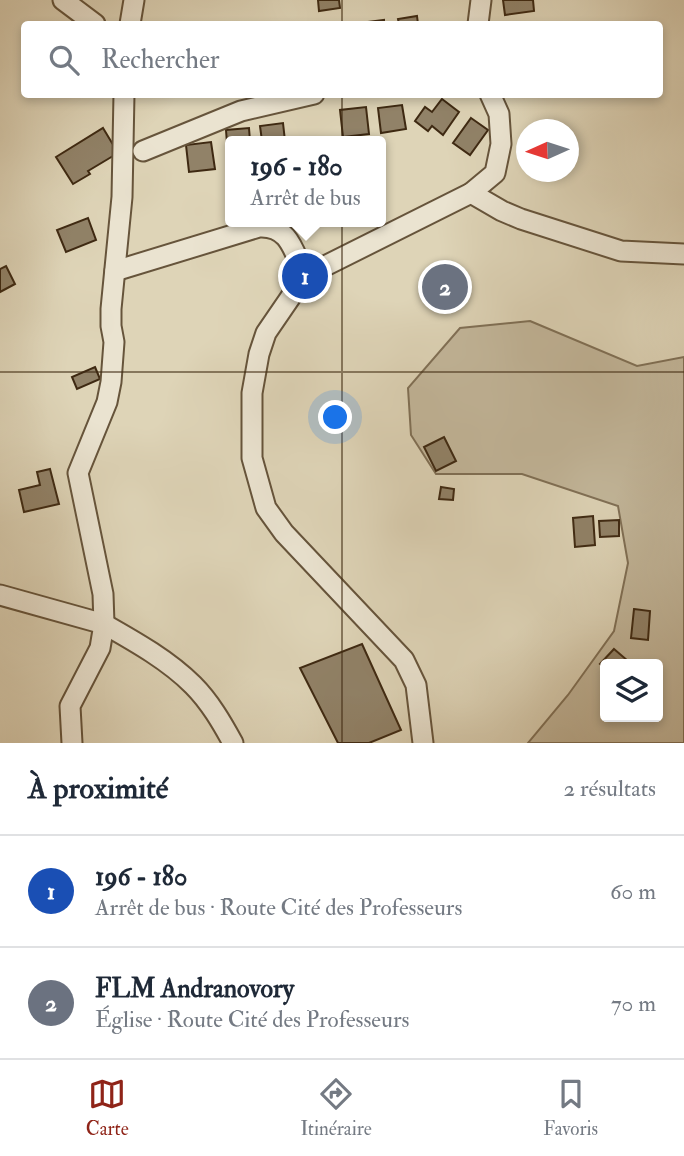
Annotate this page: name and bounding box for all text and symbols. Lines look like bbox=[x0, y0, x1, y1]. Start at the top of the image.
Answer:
search box bbox=[21, 21, 663, 98]
icon: search bbox=[45, 41, 83, 79]
text: Rechercher bbox=[101, 44, 220, 76]
north arrow bbox=[516, 119, 579, 182]
popup bbox=[225, 136, 386, 227]
text: 196 - 180 bbox=[250, 151, 343, 183]
text: Arrêt de bus bbox=[250, 183, 361, 212]
pin: 1 bbox=[282, 250, 328, 302]
pin: 2 bbox=[422, 261, 468, 313]
your location bbox=[318, 400, 352, 434]
map controls bbox=[600, 659, 663, 722]
button: layers bbox=[600, 659, 663, 722]
text: À proximité bbox=[28, 770, 168, 807]
text: 2 résultats bbox=[564, 774, 656, 803]
text: 196 - 180 bbox=[95, 861, 187, 893]
text: 1 bbox=[47, 877, 55, 906]
text: 60 m bbox=[610, 877, 656, 906]
text: Arrêt de bus · Route Cité des Professeurs bbox=[95, 893, 462, 922]
text: FLM Andranovory bbox=[95, 973, 294, 1005]
text: 2 bbox=[45, 989, 57, 1018]
text: 70 m bbox=[611, 989, 656, 1018]
text: Église · Route Cité des Professeurs bbox=[95, 1005, 409, 1034]
tab: Carte bbox=[86, 1075, 129, 1141]
tab: Itinéraire bbox=[300, 1075, 372, 1141]
tab: Favoris bbox=[543, 1075, 598, 1141]

